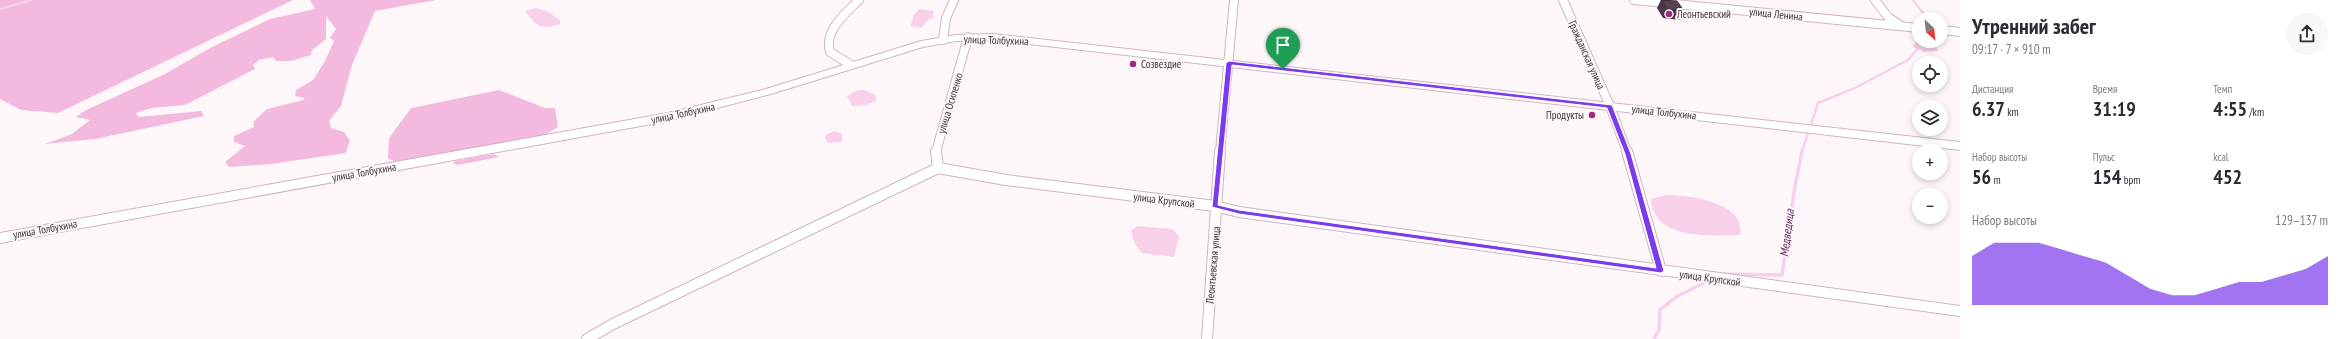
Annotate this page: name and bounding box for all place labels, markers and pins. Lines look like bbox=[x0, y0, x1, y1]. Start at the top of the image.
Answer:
place label: Леонтьевский bbox=[1676, 7, 1731, 21]
marker: Леонтьевский bbox=[1664, 9, 1674, 19]
pin bbox=[1266, 28, 1300, 69]
place label: Созвездие bbox=[1141, 57, 1182, 71]
marker: Созвездие bbox=[1128, 59, 1138, 69]
place label: Продукты bbox=[1546, 108, 1584, 122]
marker: Продукты bbox=[1587, 110, 1597, 120]

